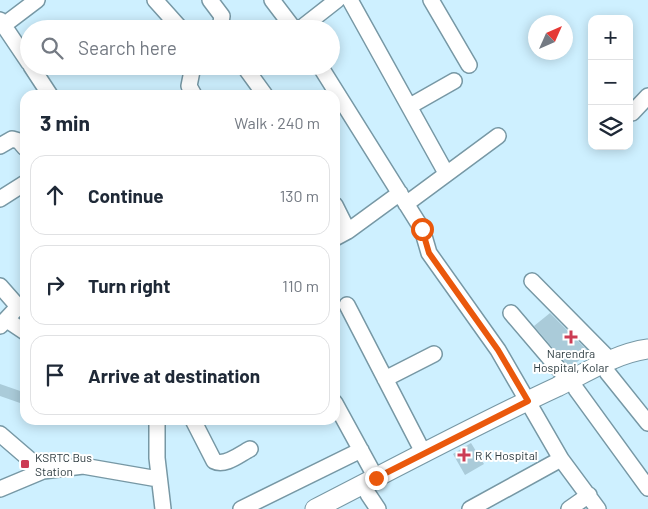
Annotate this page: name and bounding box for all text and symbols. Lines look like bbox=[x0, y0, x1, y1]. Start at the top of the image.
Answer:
north arrow bbox=[528, 15, 573, 60]
map controls bbox=[588, 15, 633, 150]
button: + bbox=[588, 15, 633, 60]
search box bbox=[20, 20, 340, 75]
icon: search bbox=[38, 34, 66, 62]
text: Search here bbox=[78, 36, 177, 59]
button: − bbox=[588, 60, 633, 105]
button: layers bbox=[588, 105, 633, 150]
text: 3 min bbox=[40, 110, 90, 135]
text: Walk · 240 m bbox=[234, 113, 320, 132]
icon: ahead bbox=[41, 181, 69, 209]
text: Continue bbox=[88, 184, 164, 207]
text: 130 m bbox=[280, 186, 319, 205]
route start bbox=[411, 218, 434, 241]
icon: right bbox=[41, 271, 69, 299]
text: Turn right bbox=[88, 274, 170, 297]
text: 110 m bbox=[282, 276, 319, 295]
marker: Narendra Hospital, Kolar bbox=[564, 330, 578, 344]
place label: Narendra Hospital, Kolar bbox=[533, 346, 609, 374]
icon: arrive bbox=[41, 361, 69, 389]
text: Arrive at destination bbox=[88, 364, 260, 387]
marker: R K Hospital bbox=[457, 448, 471, 462]
place label: R K Hospital bbox=[475, 448, 538, 462]
place label: KSRTC Bus Station bbox=[35, 450, 92, 478]
marker: KSRTC Bus Station bbox=[19, 458, 31, 470]
route end bbox=[365, 467, 388, 490]

